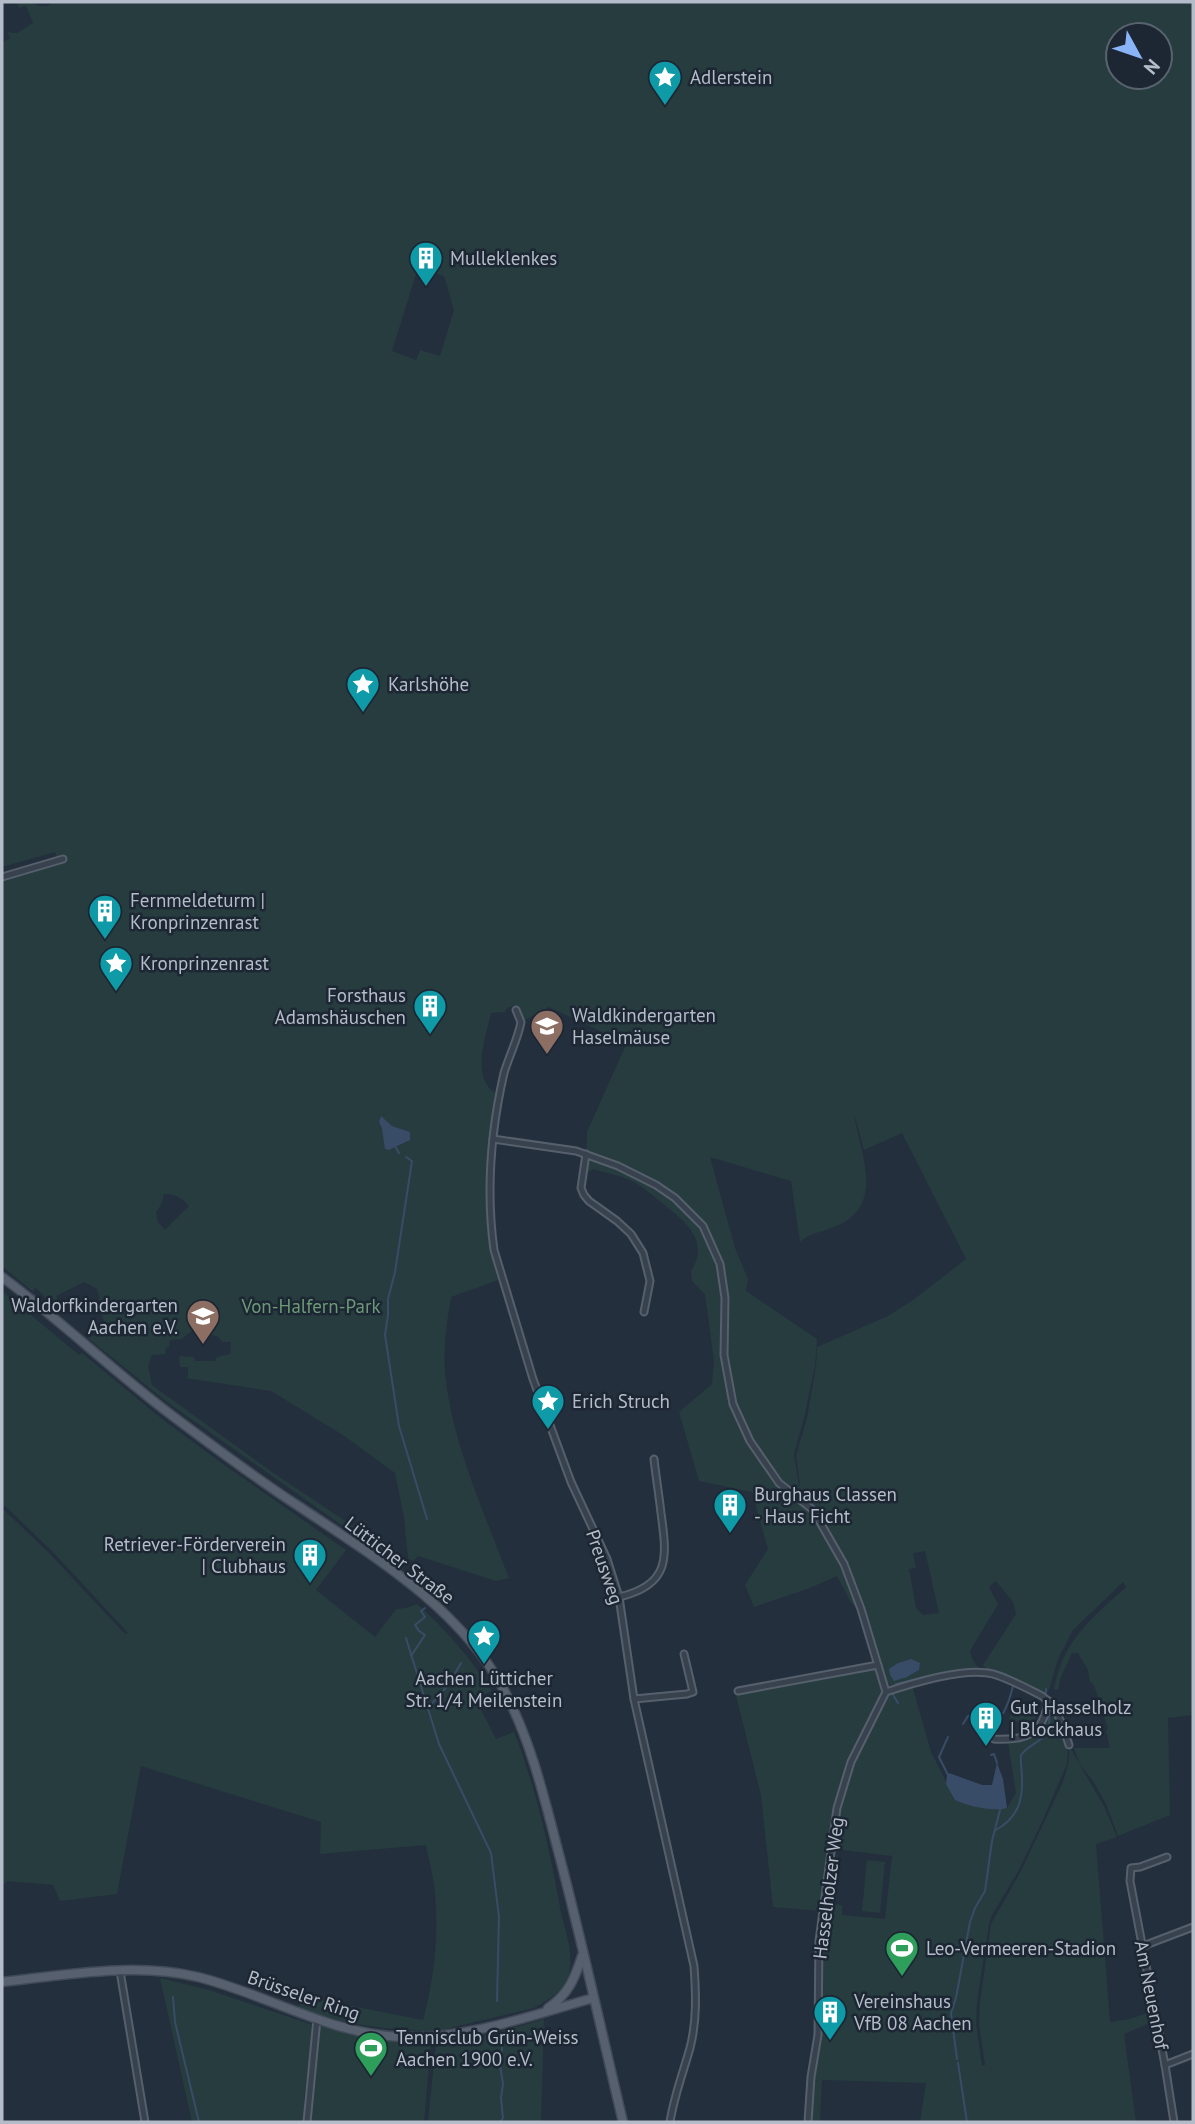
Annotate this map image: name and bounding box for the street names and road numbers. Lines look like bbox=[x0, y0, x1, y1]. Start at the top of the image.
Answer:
street label: Lütticher Straße bbox=[340, 1511, 460, 1609]
street label: Preusweg bbox=[581, 1526, 629, 1608]
street label: Hasselholzer Weg bbox=[807, 1816, 849, 1960]
street label: Am Neuenhof bbox=[1130, 1938, 1175, 2053]
street label: Brüsseler Ring bbox=[245, 1965, 363, 2025]

